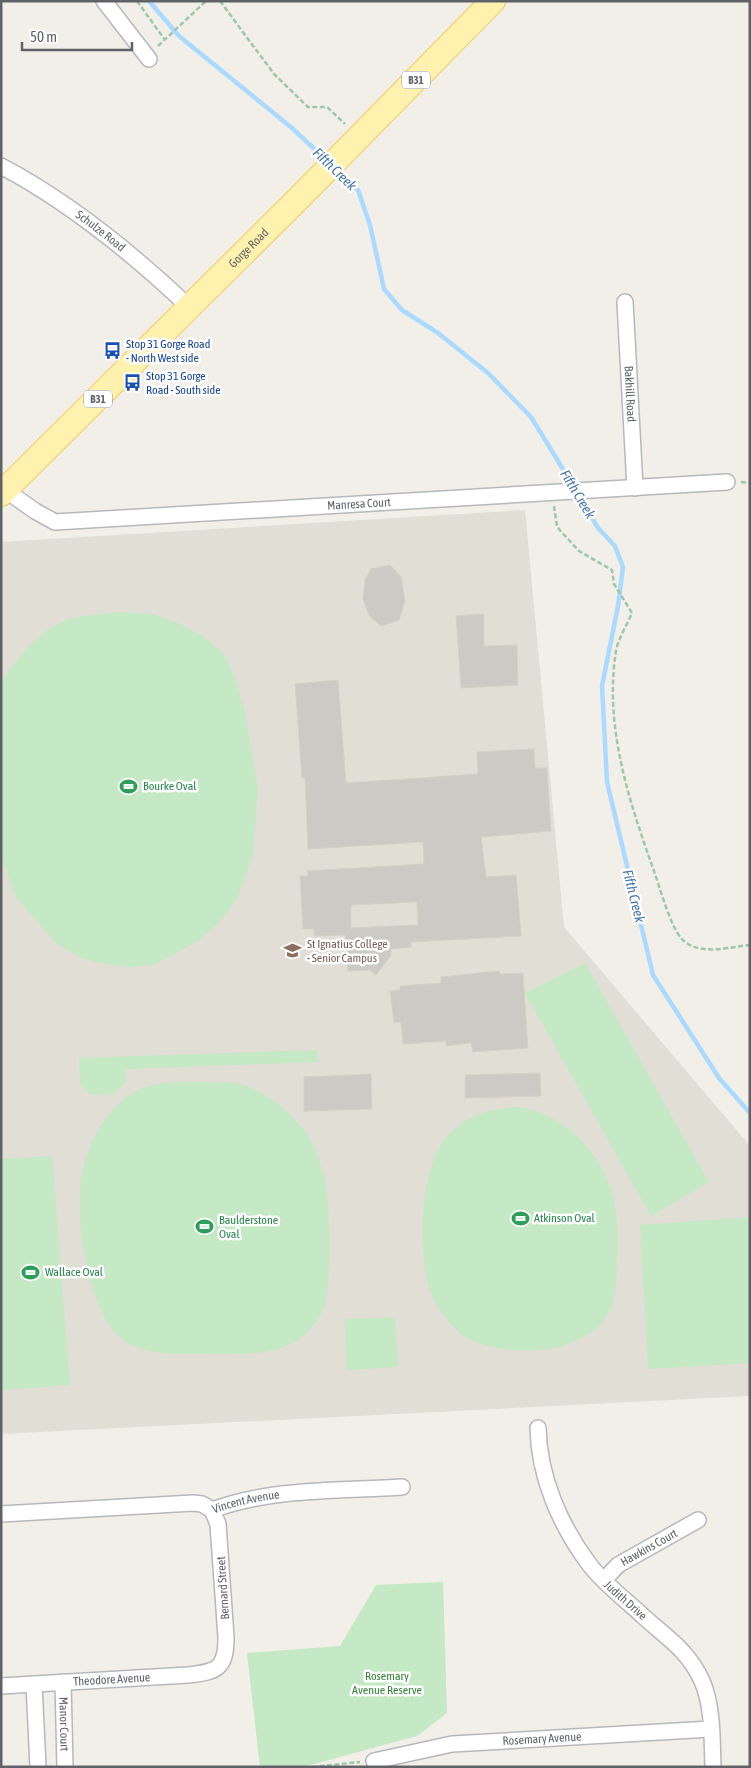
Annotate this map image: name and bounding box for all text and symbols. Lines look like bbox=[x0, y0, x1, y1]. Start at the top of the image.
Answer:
scale bar bbox=[22, 20, 132, 52]
text: 50 m bbox=[30, 28, 57, 45]
road number: B31 bbox=[402, 72, 430, 88]
water label: Fifth Creek bbox=[310, 144, 361, 194]
street label: Schulze Road bbox=[73, 208, 128, 254]
street label: Gorge Road bbox=[226, 225, 271, 271]
place label: Stop 31 Gorge Road - North West side bbox=[126, 337, 210, 365]
bus stop icon: Stop 31 Gorge Road - North West side bbox=[102, 341, 122, 361]
street label: Bakhill Road bbox=[621, 365, 638, 422]
place label: Stop 31 Gorge Road - South side bbox=[146, 369, 221, 397]
bus stop icon: Stop 31 Gorge Road - South side bbox=[122, 373, 142, 393]
road number: B31 bbox=[84, 390, 112, 408]
water label: Fifth Creek bbox=[557, 467, 599, 522]
street label: Manresa Court bbox=[327, 495, 392, 513]
sports icon: Bourke Oval bbox=[119, 776, 139, 796]
place label: Bourke Oval bbox=[143, 779, 197, 793]
water label: Fifth Creek bbox=[620, 868, 649, 925]
place label: St Ignatius College - Senior Campus bbox=[307, 937, 388, 965]
school or university icon: St Ignatius College - Senior Campus bbox=[283, 941, 303, 961]
sports icon: Atkinson Oval bbox=[510, 1208, 530, 1228]
place label: Atkinson Oval bbox=[534, 1211, 596, 1225]
place label: Baulderstone Oval bbox=[219, 1213, 278, 1241]
sports icon: Baulderstone Oval bbox=[195, 1217, 215, 1237]
sports icon: Wallace Oval bbox=[21, 1262, 41, 1282]
place label: Wallace Oval bbox=[45, 1265, 104, 1279]
street label: Vincent Avenue bbox=[210, 1487, 280, 1516]
street label: Hawkins Court bbox=[618, 1526, 680, 1569]
street label: Bernard Street bbox=[214, 1555, 232, 1620]
street label: Judith Drive bbox=[601, 1578, 650, 1623]
park label: Rosemary Avenue Reserve bbox=[352, 1669, 422, 1697]
street label: Theodore Avenue bbox=[73, 1670, 151, 1689]
street label: Manor Court bbox=[56, 1697, 72, 1752]
street label: Rosemary Avenue bbox=[502, 1730, 582, 1748]

